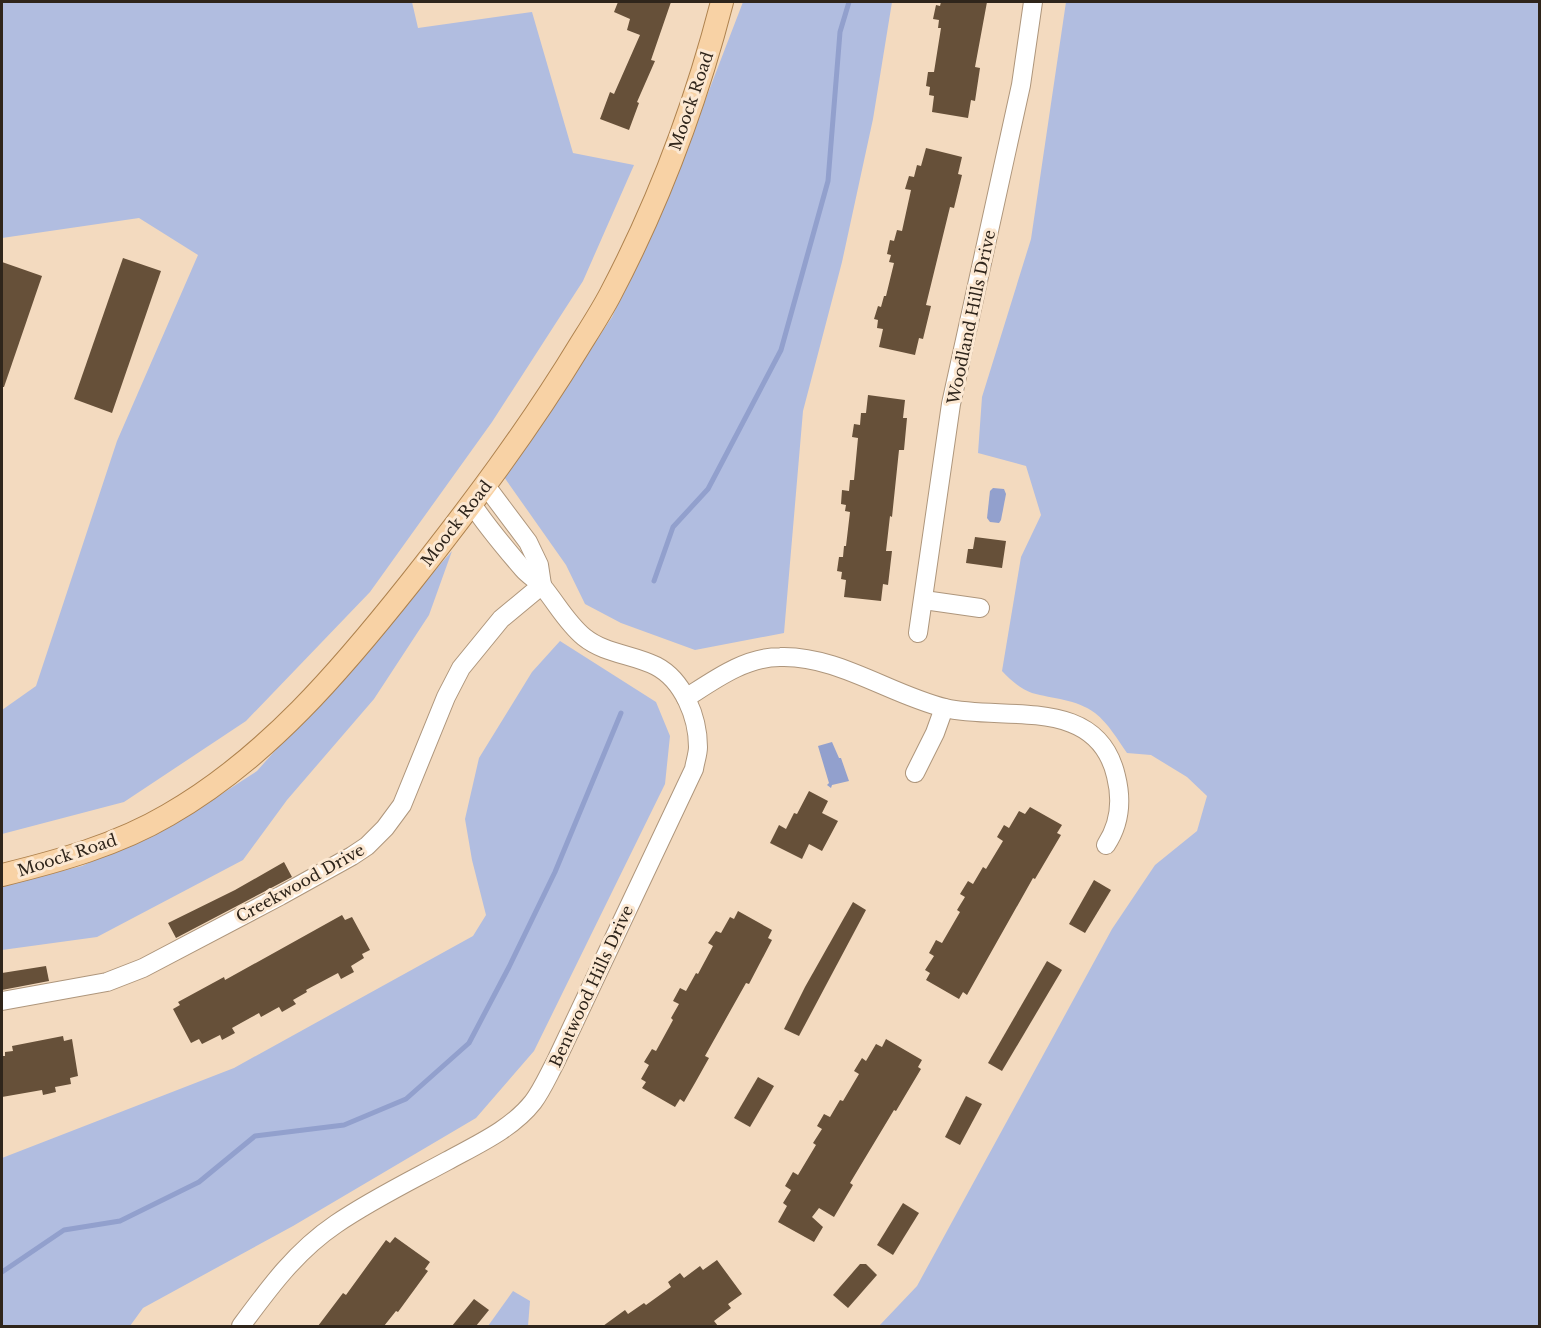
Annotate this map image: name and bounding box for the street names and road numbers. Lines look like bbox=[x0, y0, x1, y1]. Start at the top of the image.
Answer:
street label: Moock Road bbox=[665, 49, 717, 153]
street label: Woodland Hills Drive bbox=[943, 228, 999, 407]
street label: Moock Road bbox=[416, 476, 496, 570]
street label: Moock Road bbox=[15, 829, 119, 880]
street label: Creekwood Drive bbox=[232, 839, 368, 927]
street label: Bentwood Hills Drive bbox=[545, 902, 637, 1070]

